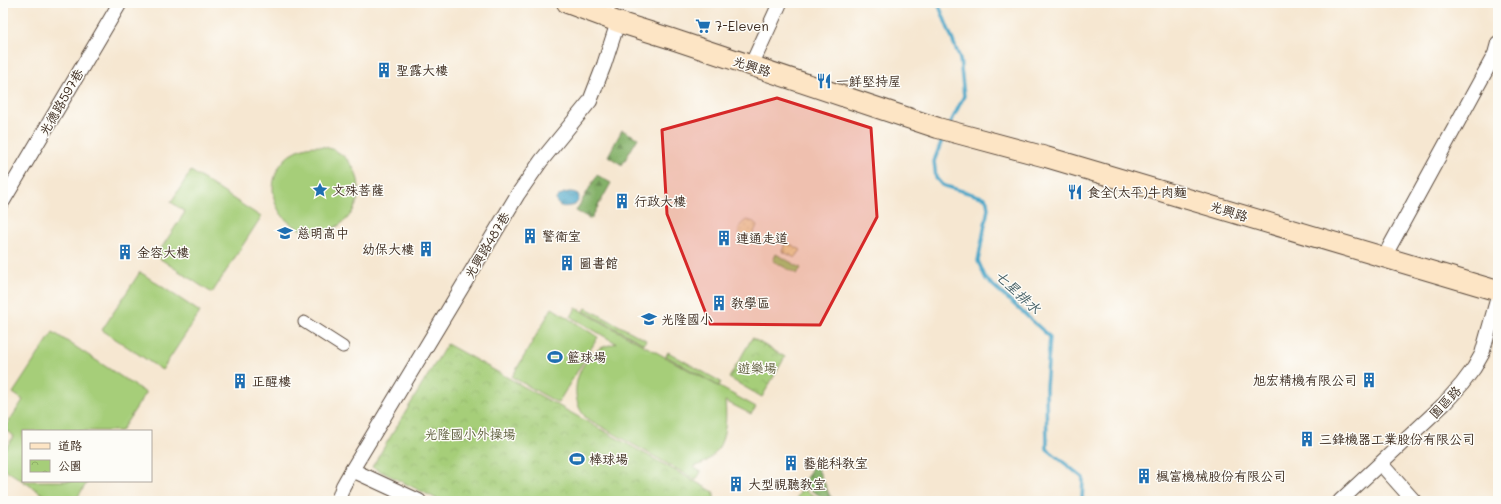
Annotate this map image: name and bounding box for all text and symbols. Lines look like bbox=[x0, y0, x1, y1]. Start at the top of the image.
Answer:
supermarket icon: 7-Eleven bbox=[694, 17, 712, 35]
place label: 7-Eleven bbox=[715, 17, 769, 34]
street label: 光興路 bbox=[731, 51, 773, 80]
building icon: 聖露大樓 bbox=[375, 61, 393, 79]
place label: 聖露大樓 bbox=[396, 61, 448, 78]
street label: 光德路597巷 bbox=[35, 65, 87, 138]
restaurant icon: 一鮮堅持屋 bbox=[815, 72, 833, 90]
place label: 一鮮堅持屋 bbox=[836, 72, 901, 89]
place icon: 文殊菩薩 bbox=[311, 181, 329, 199]
place label: 文殊菩薩 bbox=[332, 181, 384, 198]
restaurant icon: 食全(太平)牛肉麵 bbox=[1066, 183, 1084, 201]
place label: 食全(太平)牛肉麵 bbox=[1087, 183, 1187, 200]
building icon: 行政大樓 bbox=[613, 192, 631, 210]
place label: 行政大樓 bbox=[634, 192, 686, 209]
street label: 光興路 bbox=[1208, 197, 1250, 224]
street label: 光興路487巷 bbox=[460, 208, 513, 281]
school or university icon: 慈明高中 bbox=[276, 224, 294, 242]
place label: 慈明高中 bbox=[297, 224, 349, 241]
building icon: 警衛室 bbox=[521, 227, 539, 245]
place label: 警衛室 bbox=[542, 227, 581, 244]
building icon: 連通走道 bbox=[715, 229, 733, 247]
place label: 連通走道 bbox=[736, 229, 788, 246]
place label: 幼保大樓 bbox=[362, 240, 414, 257]
building icon: 幼保大樓 bbox=[417, 240, 435, 258]
building icon: 金容大樓 bbox=[116, 243, 134, 261]
place label: 金容大樓 bbox=[137, 243, 189, 260]
building icon: 圖書館 bbox=[558, 254, 576, 272]
place label: 圖書館 bbox=[579, 254, 618, 271]
water label: 七星排水 bbox=[991, 266, 1046, 318]
building icon: 教學區 bbox=[710, 294, 728, 312]
place label: 教學區 bbox=[731, 294, 770, 311]
school or university icon: 光隆國小 bbox=[640, 310, 658, 328]
place label: 光隆國小 bbox=[661, 310, 713, 327]
sports icon: 籃球場 bbox=[546, 348, 564, 366]
place label: 籃球場 bbox=[567, 348, 606, 365]
park label: 遊樂場 bbox=[737, 359, 777, 376]
place label: 旭宏精機有限公司 bbox=[1253, 371, 1357, 388]
building icon: 旭宏精機有限公司 bbox=[1360, 371, 1378, 389]
building icon: 正醒樓 bbox=[231, 372, 249, 390]
place label: 正醒樓 bbox=[252, 372, 291, 389]
street label: 園區路 bbox=[1425, 382, 1464, 422]
park label: 光隆國小外操場 bbox=[424, 425, 516, 442]
legend bbox=[22, 430, 152, 482]
building icon: 三鋒機器工業股份有限公司 bbox=[1298, 430, 1316, 448]
place label: 三鋒機器工業股份有限公司 bbox=[1319, 430, 1475, 447]
text: 道路 bbox=[58, 437, 82, 453]
sports icon: 棒球場 bbox=[568, 450, 586, 468]
place label: 棒球場 bbox=[589, 450, 628, 467]
building icon: 藝能科教室 bbox=[782, 454, 800, 472]
place label: 藝能科教室 bbox=[803, 454, 868, 471]
text: 公園 bbox=[58, 457, 82, 473]
building icon: 楓富機械股份有限公司 bbox=[1135, 467, 1153, 485]
place label: 楓富機械股份有限公司 bbox=[1156, 467, 1286, 484]
building icon: 大型視聽教室 bbox=[727, 475, 745, 493]
place label: 大型視聽教室 bbox=[748, 475, 826, 492]

